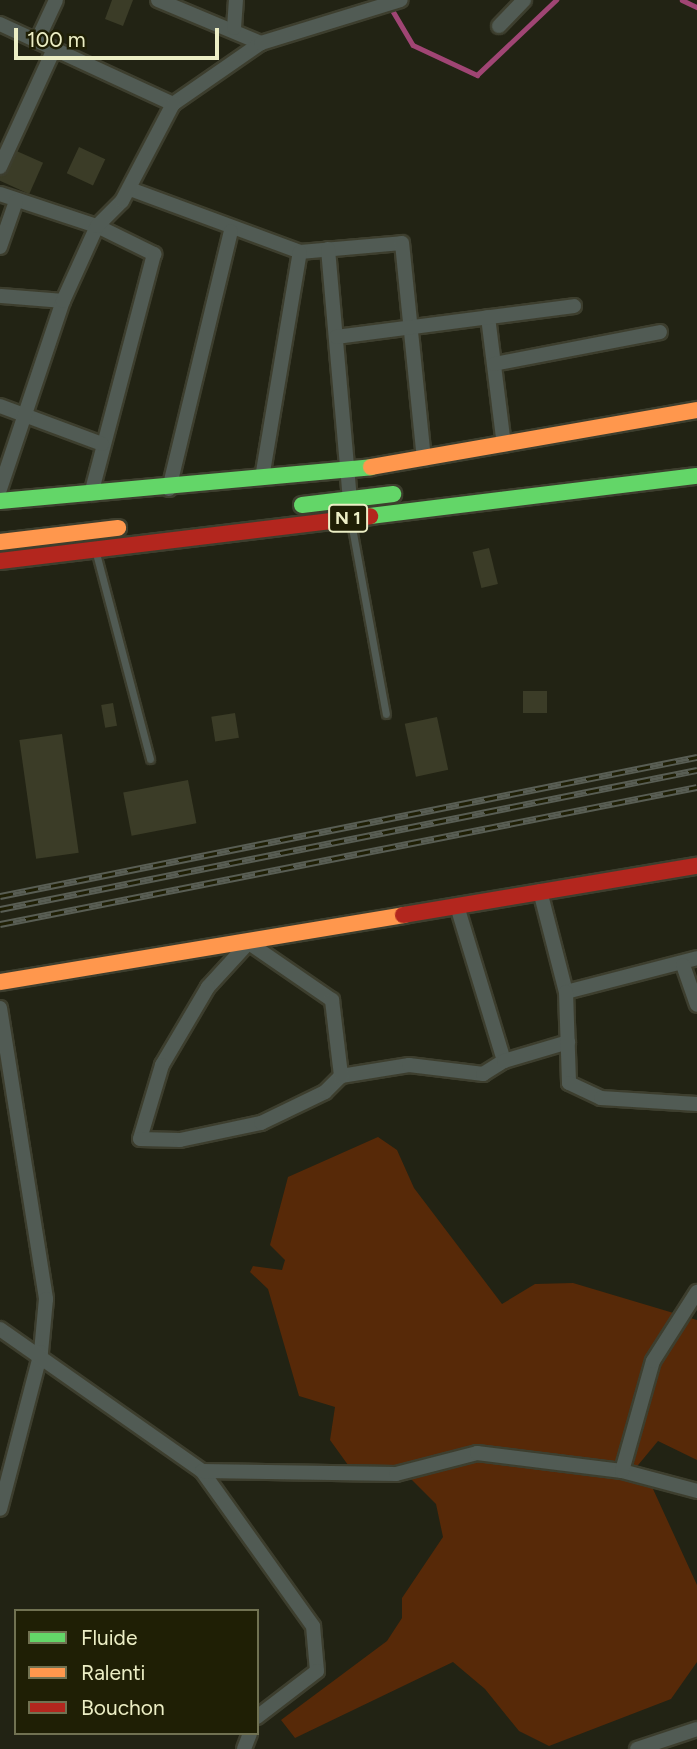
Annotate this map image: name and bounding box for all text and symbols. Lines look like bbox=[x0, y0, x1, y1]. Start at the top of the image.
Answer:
scale bar bbox=[18, 14, 222, 58]
text: 100 m bbox=[27, 27, 86, 52]
road number: N 1 bbox=[327, 504, 369, 532]
legend bbox=[14, 1609, 259, 1735]
text: Fluide bbox=[81, 1625, 137, 1650]
text: Ralenti bbox=[81, 1660, 145, 1685]
text: Bouchon bbox=[81, 1695, 165, 1720]

